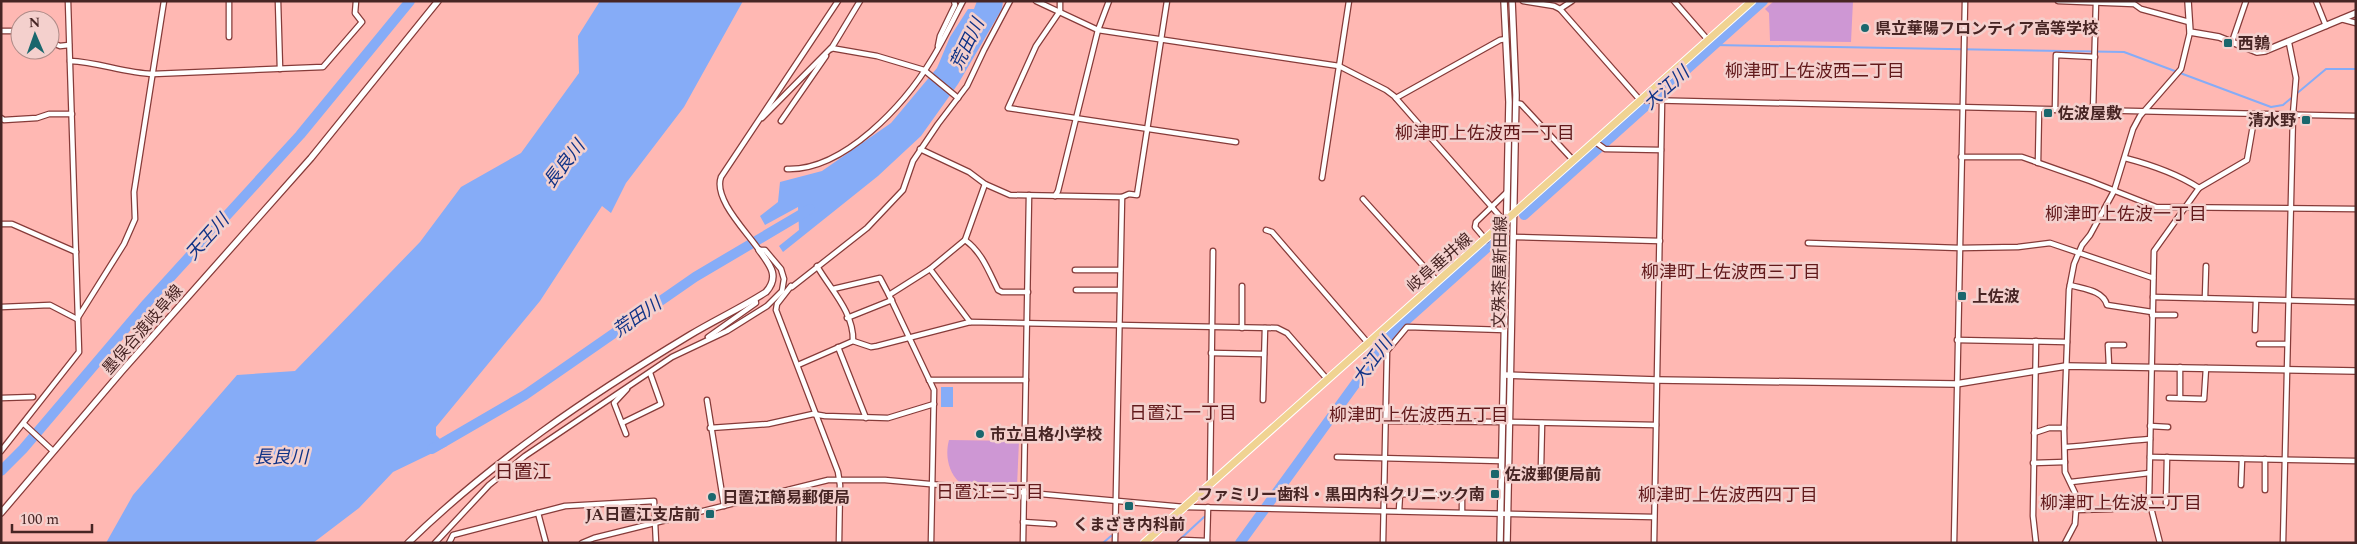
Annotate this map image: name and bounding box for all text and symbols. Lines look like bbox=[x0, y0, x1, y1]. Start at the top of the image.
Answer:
north arrow bbox=[10, 10, 60, 60]
text: N bbox=[28, 12, 41, 33]
water label: 荒田川 bbox=[943, 12, 992, 74]
place label: 県立華陽フロンティア高等学校 bbox=[1875, 17, 2098, 41]
marker: 県立華陽フロンティア高等学校 bbox=[1859, 22, 1871, 34]
place label: 西鶉 bbox=[2238, 32, 2270, 56]
marker: 西鶉 bbox=[2222, 37, 2234, 49]
district label: 柳津町上佐波西二丁目 bbox=[1725, 58, 1905, 85]
water label: 大江川 bbox=[1637, 59, 1697, 116]
place label: 佐波屋敷 bbox=[2057, 102, 2122, 126]
marker: 佐波屋敷 bbox=[2042, 107, 2054, 119]
place label: 清水野 bbox=[2248, 109, 2296, 133]
marker: 清水野 bbox=[2300, 114, 2312, 126]
district label: 柳津町上佐波西一丁目 bbox=[1395, 120, 1575, 147]
water label: 長良川 bbox=[537, 133, 593, 194]
district label: 柳津町上佐波一丁目 bbox=[2045, 201, 2207, 228]
water label: 天王川 bbox=[179, 207, 237, 266]
street label: 文殊茶屋新田線 bbox=[1487, 216, 1513, 328]
street label: 岐阜垂井線 bbox=[1402, 227, 1478, 298]
district label: 柳津町上佐波西三丁目 bbox=[1641, 259, 1821, 286]
street label: 墨俣合渡岐阜線 bbox=[97, 280, 189, 380]
place label: 上佐波 bbox=[1972, 285, 2020, 309]
water label: 荒田川 bbox=[607, 290, 669, 344]
marker: 上佐波 bbox=[1956, 290, 1968, 302]
water label: 大江川 bbox=[1346, 330, 1400, 391]
district label: 日置江一丁目 bbox=[1129, 400, 1237, 427]
district label: 柳津町上佐波西五丁目 bbox=[1329, 402, 1509, 429]
place label: 市立且格小学校 bbox=[990, 423, 1102, 447]
marker: 市立且格小学校 bbox=[974, 428, 986, 440]
water label: 長良川 bbox=[254, 444, 310, 471]
district label: 日置江 bbox=[494, 458, 552, 487]
place label: 佐波郵便局前 bbox=[1504, 463, 1601, 487]
marker: 佐波郵便局前 bbox=[1489, 468, 1501, 480]
district label: 日置江三丁目 bbox=[936, 479, 1044, 506]
district label: 柳津町上佐波西四丁目 bbox=[1638, 482, 1818, 509]
place label: ファミリー歯科・黒田内科クリニック南 bbox=[1197, 483, 1485, 507]
place label: 日置江簡易郵便局 bbox=[722, 486, 850, 510]
marker: ファミリー歯科・黒田内科クリニック南 bbox=[1489, 488, 1501, 500]
district label: 柳津町上佐波二丁目 bbox=[2040, 490, 2202, 517]
marker: 日置江簡易郵便局 bbox=[706, 491, 718, 503]
marker: くまざき内科前 bbox=[1123, 500, 1135, 512]
scale bar bbox=[12, 502, 92, 534]
place label: JA日置江支店前 bbox=[585, 503, 700, 527]
text: 100 m bbox=[20, 508, 59, 531]
marker: JA日置江支店前 bbox=[704, 508, 716, 520]
place label: くまざき内科前 bbox=[1073, 513, 1185, 537]

